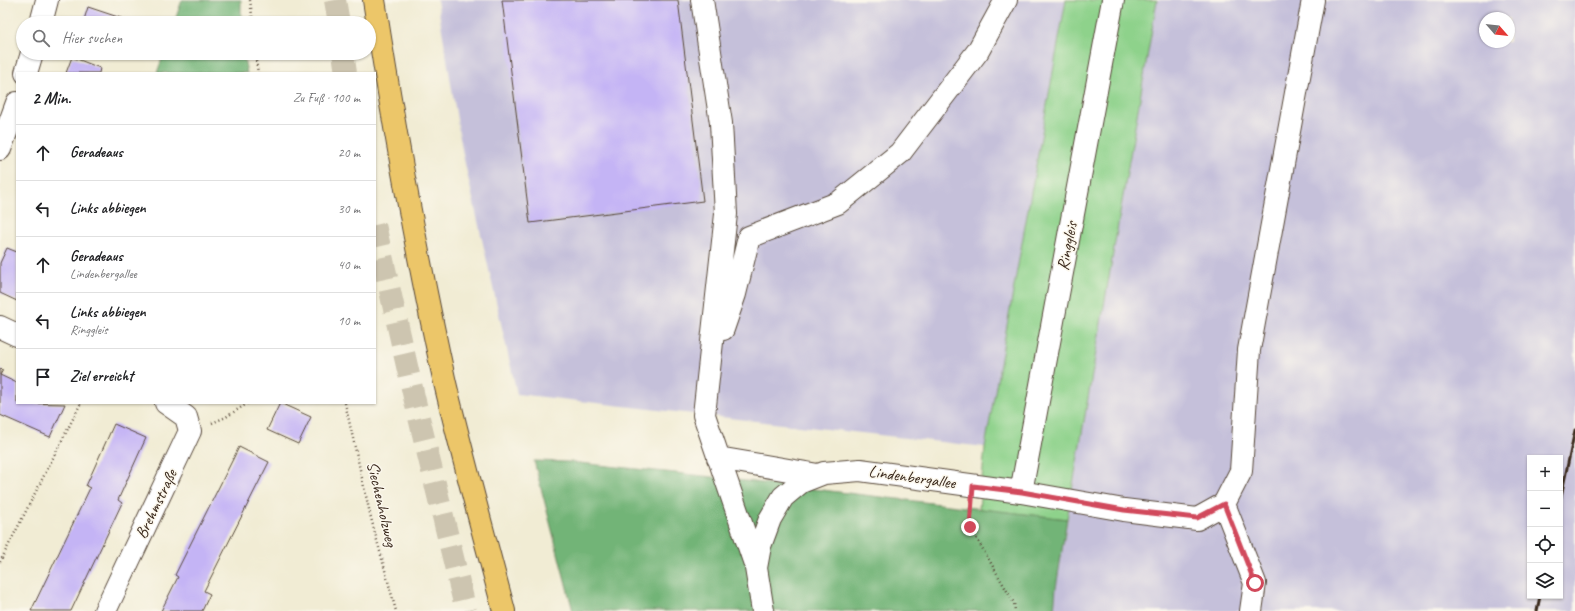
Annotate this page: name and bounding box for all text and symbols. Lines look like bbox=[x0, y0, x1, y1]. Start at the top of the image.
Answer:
north arrow bbox=[1479, 12, 1515, 48]
search box bbox=[16, 16, 376, 60]
icon: search bbox=[30, 27, 52, 49]
text: Hier suchen bbox=[62, 29, 122, 48]
text: 2 Min. bbox=[32, 88, 71, 109]
text: Zu Fuß · 100 m bbox=[293, 90, 360, 106]
icon: ahead bbox=[32, 142, 54, 164]
text: Geradeaus bbox=[70, 143, 123, 162]
text: 20 m bbox=[338, 145, 360, 161]
icon: left bbox=[32, 198, 54, 220]
text: Links abbiegen bbox=[70, 199, 146, 218]
text: 30 m bbox=[338, 201, 360, 217]
street label: Ringgleis bbox=[1052, 219, 1082, 272]
text: Geradeaus bbox=[70, 247, 123, 266]
icon: ahead bbox=[32, 254, 54, 276]
text: 40 m bbox=[338, 257, 360, 273]
text: Lindenbergallee bbox=[70, 266, 137, 282]
text: Links abbiegen bbox=[70, 303, 146, 322]
icon: left bbox=[32, 310, 54, 332]
text: 10 m bbox=[338, 313, 360, 329]
text: Ringgleis bbox=[70, 322, 108, 338]
icon: arrive bbox=[32, 366, 54, 388]
text: Ziel erreicht bbox=[70, 367, 133, 386]
map controls bbox=[1527, 455, 1563, 599]
button: + bbox=[1527, 455, 1563, 491]
street label: Siechenholzweg bbox=[362, 459, 402, 551]
street label: Lindenbergallee bbox=[867, 461, 958, 494]
street label: Brehmstraße bbox=[130, 465, 182, 542]
button: − bbox=[1527, 491, 1563, 527]
route end bbox=[961, 518, 979, 536]
button: locate bbox=[1527, 527, 1563, 563]
button: layers bbox=[1527, 563, 1563, 599]
route start bbox=[1246, 574, 1264, 592]

